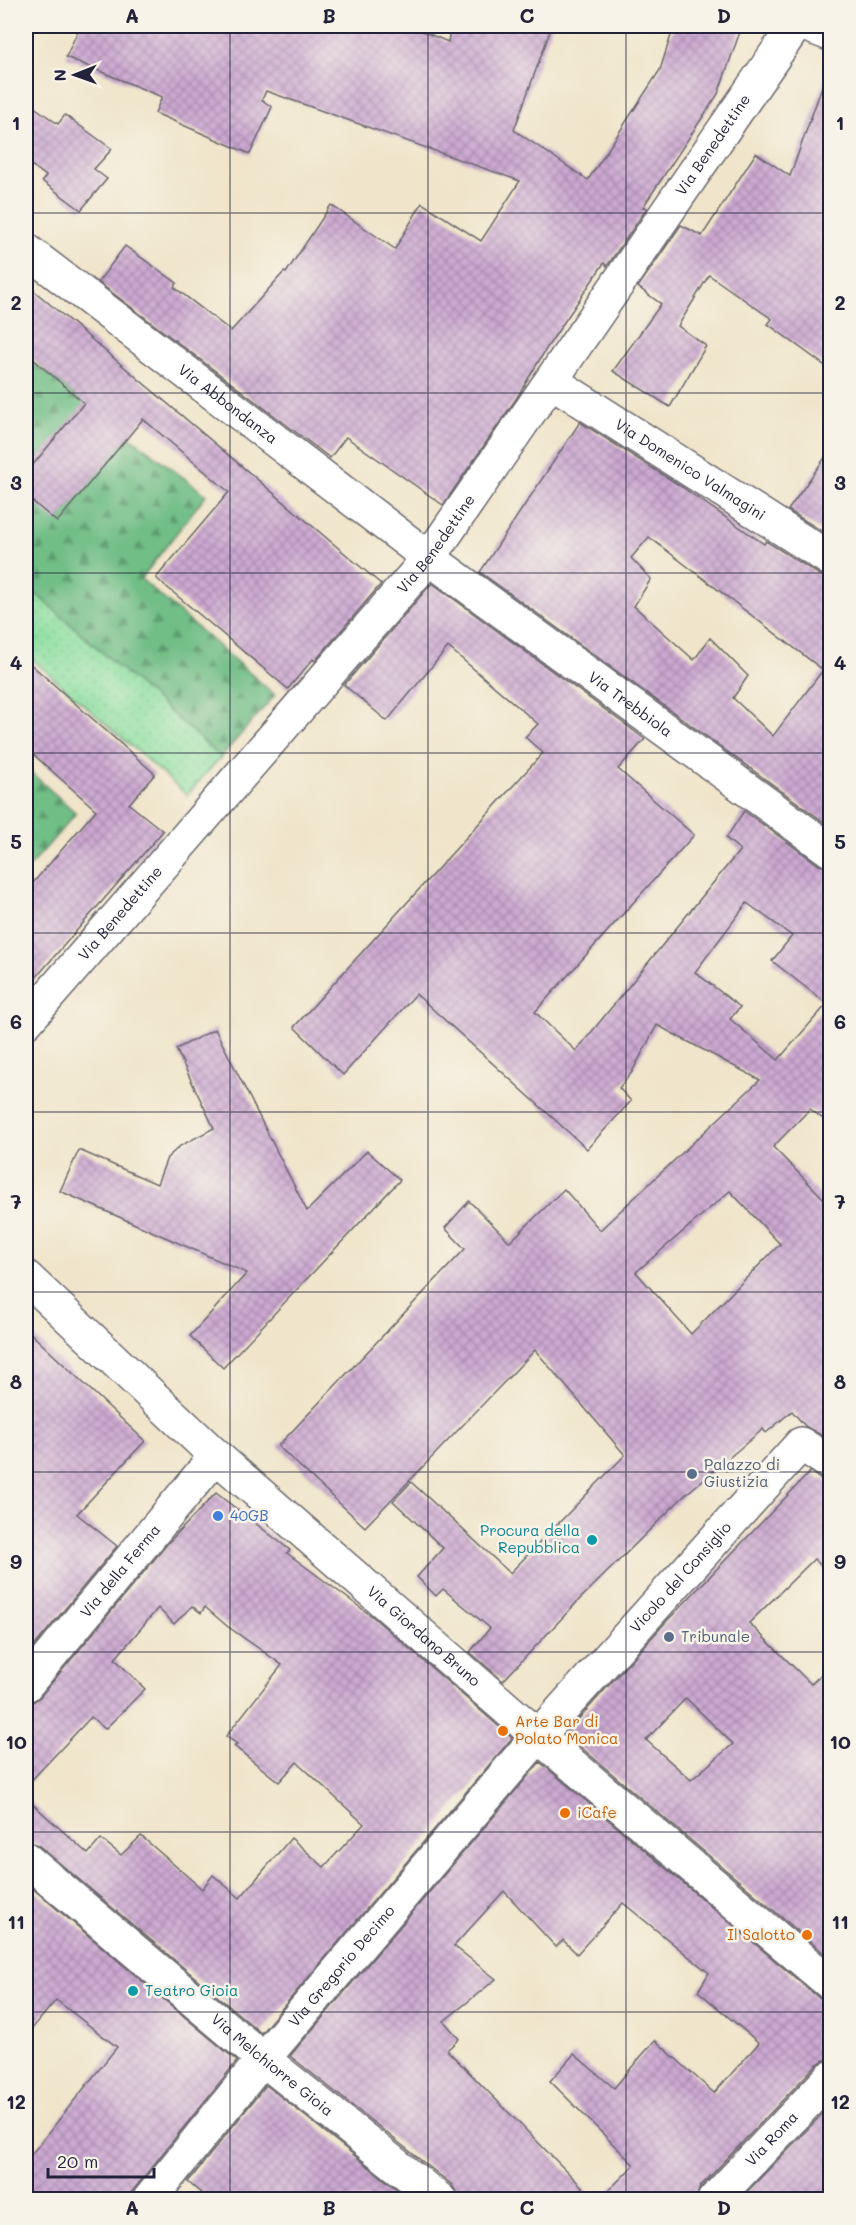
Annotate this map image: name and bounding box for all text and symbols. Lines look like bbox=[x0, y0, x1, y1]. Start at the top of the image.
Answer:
text: A bbox=[125, 2, 139, 28]
text: B bbox=[322, 2, 336, 28]
text: C bbox=[520, 2, 535, 28]
text: D bbox=[717, 2, 731, 28]
north arrow bbox=[45, 45, 105, 105]
text: N bbox=[49, 69, 70, 82]
street label: Via Benedettine bbox=[670, 90, 754, 199]
text: 1 bbox=[12, 109, 20, 135]
text: 1 bbox=[836, 109, 844, 135]
text: 2 bbox=[10, 289, 22, 315]
text: 2 bbox=[834, 289, 846, 315]
street label: Via Abbondanza bbox=[175, 359, 282, 448]
street label: Via Domenico Valmagini bbox=[612, 413, 770, 524]
text: 3 bbox=[10, 469, 22, 495]
text: 3 bbox=[834, 469, 846, 495]
street label: Via Benedettine bbox=[392, 490, 479, 597]
text: 4 bbox=[10, 649, 23, 675]
text: 4 bbox=[834, 649, 847, 675]
street label: Via Trebbiola bbox=[585, 666, 677, 741]
text: 5 bbox=[10, 828, 22, 854]
text: 5 bbox=[834, 828, 846, 854]
street label: Via Benedettine bbox=[73, 861, 166, 964]
text: 6 bbox=[10, 1008, 22, 1034]
text: 6 bbox=[834, 1008, 846, 1034]
text: 7 bbox=[10, 1188, 22, 1214]
text: 7 bbox=[834, 1188, 846, 1214]
text: 8 bbox=[10, 1368, 22, 1394]
text: 8 bbox=[834, 1368, 846, 1394]
place label: Palazzo di Giustizia bbox=[704, 1454, 780, 1491]
marker: Palazzo di Giustizia bbox=[685, 1467, 699, 1481]
place label: 40GB bbox=[230, 1505, 269, 1525]
marker: 40GB bbox=[211, 1509, 225, 1523]
street label: Vicolo del Consiglio bbox=[625, 1517, 735, 1636]
street label: Via della Ferma bbox=[75, 1520, 164, 1621]
place label: Procura della Repubblica bbox=[480, 1520, 580, 1557]
marker: Procura della Repubblica bbox=[585, 1533, 599, 1547]
text: 9 bbox=[10, 1548, 22, 1574]
text: 9 bbox=[834, 1548, 846, 1574]
street label: Via Giordano Bruno bbox=[363, 1581, 485, 1690]
place label: Tribunale bbox=[681, 1626, 750, 1646]
marker: Tribunale bbox=[662, 1630, 676, 1644]
place label: Arte Bar di Polato Monica bbox=[515, 1711, 618, 1748]
marker: Arte Bar di Polato Monica bbox=[496, 1724, 510, 1738]
text: 10 bbox=[5, 1728, 27, 1754]
text: 10 bbox=[829, 1728, 851, 1754]
place label: iCafe bbox=[577, 1802, 617, 1822]
marker: iCafe bbox=[558, 1806, 572, 1820]
street label: Via Gregorio Decimo bbox=[284, 1901, 399, 2031]
text: 11 bbox=[7, 1908, 25, 1934]
text: 11 bbox=[831, 1908, 849, 1934]
place label: Il Salotto bbox=[727, 1924, 795, 1944]
marker: Il Salotto bbox=[800, 1928, 814, 1942]
place label: Teatro Gioia bbox=[145, 1980, 238, 2000]
marker: Teatro Gioia bbox=[126, 1984, 140, 1998]
street label: Via Melchiorre Gioia bbox=[207, 2009, 338, 2120]
text: 12 bbox=[6, 2088, 26, 2114]
text: 12 bbox=[830, 2088, 850, 2114]
street label: Via Roma bbox=[740, 2107, 802, 2170]
scale bar bbox=[48, 2141, 154, 2179]
text: 20 m bbox=[57, 2149, 98, 2173]
text: A bbox=[125, 2194, 139, 2220]
text: B bbox=[322, 2194, 336, 2220]
text: C bbox=[520, 2194, 535, 2220]
text: D bbox=[717, 2194, 731, 2220]

